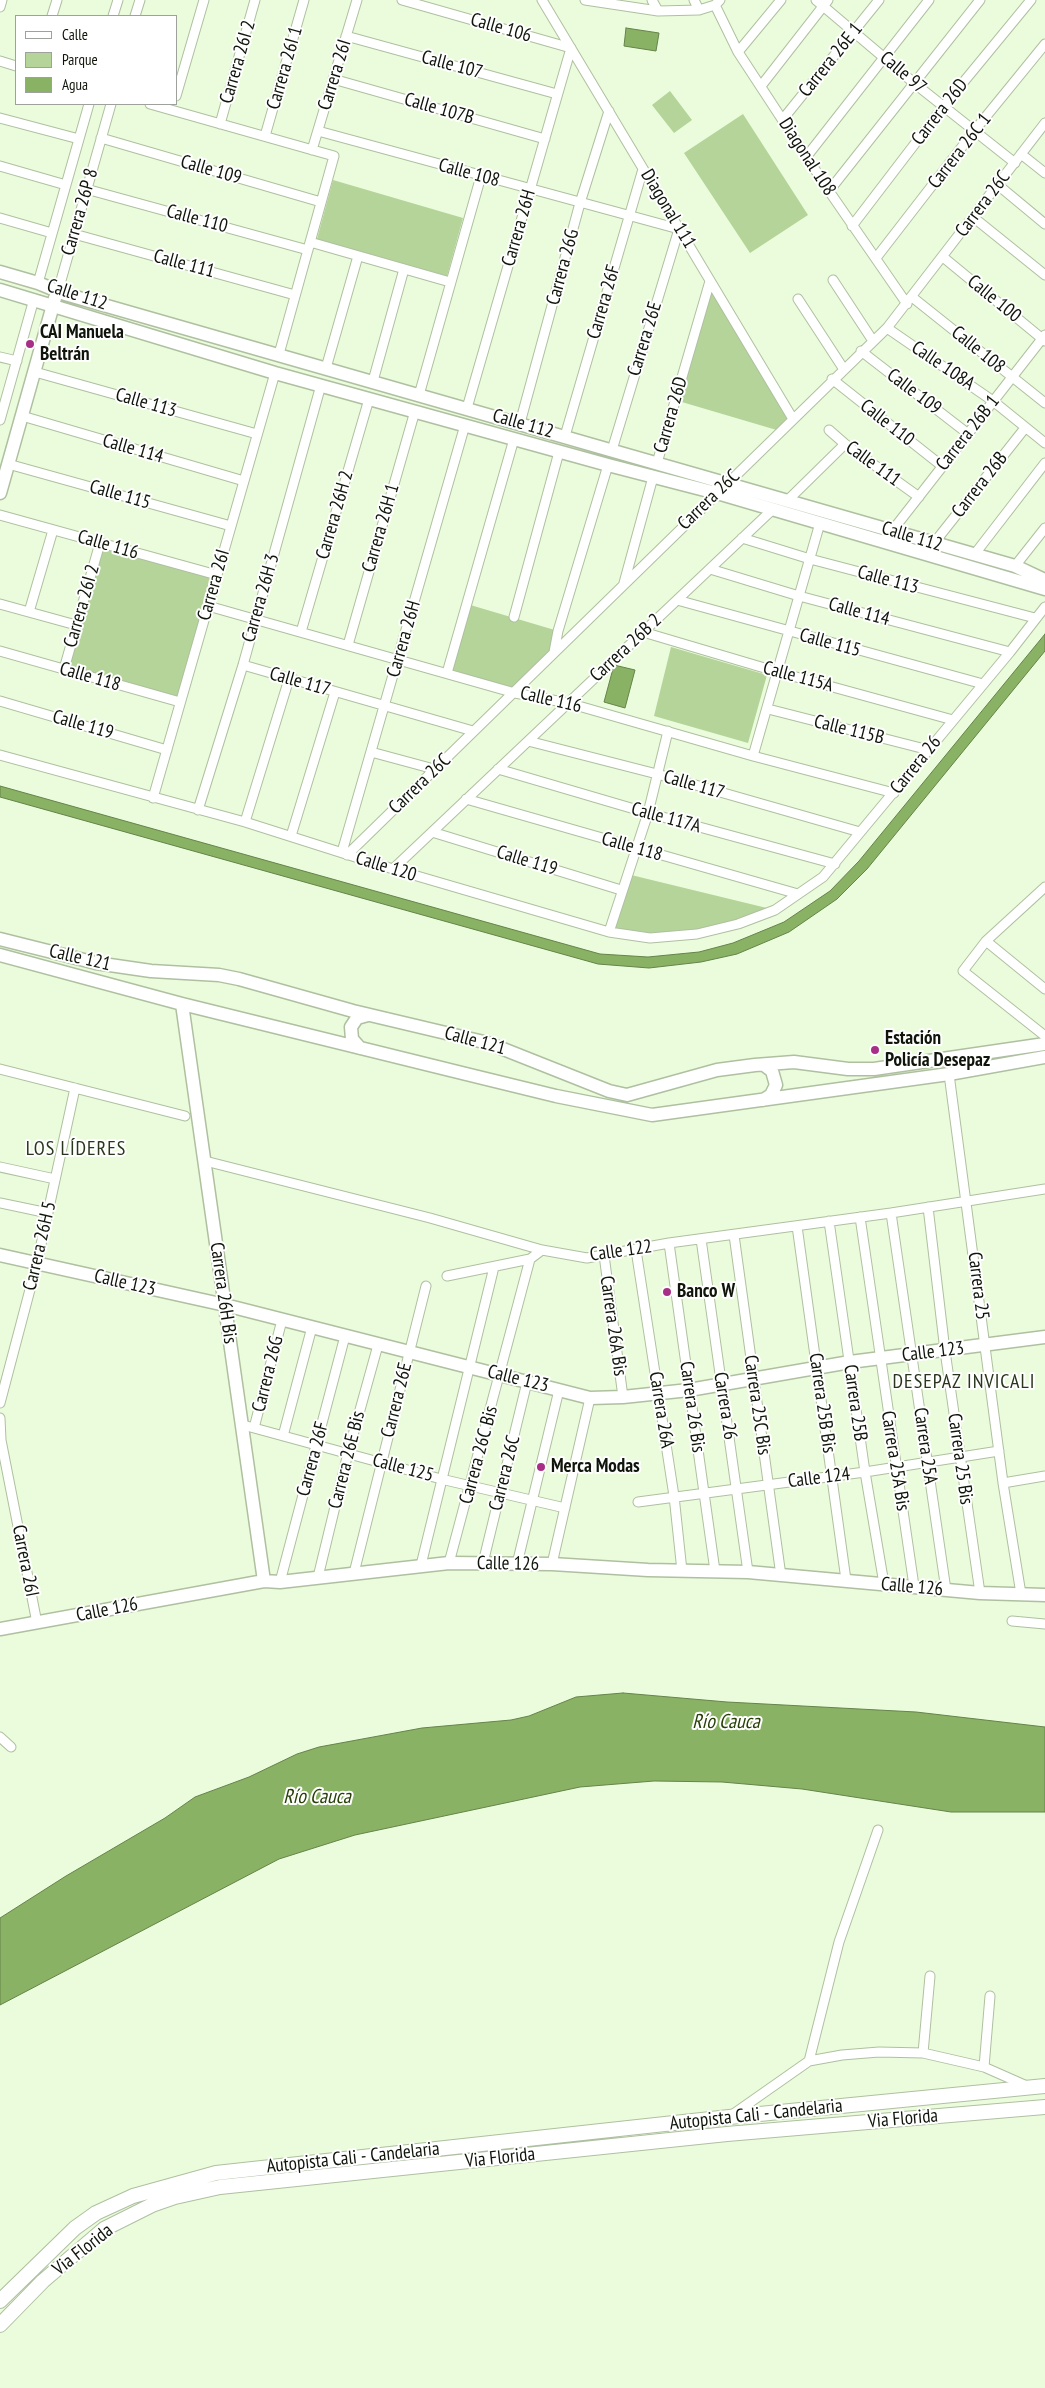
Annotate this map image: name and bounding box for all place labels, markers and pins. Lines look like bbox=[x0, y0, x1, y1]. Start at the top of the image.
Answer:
place label: CAI Manuela Beltrán bbox=[40, 322, 124, 366]
marker: CAI Manuela Beltrán bbox=[24, 338, 36, 350]
place label: Estación Policía Desepaz bbox=[885, 1028, 990, 1072]
marker: Estación Policía Desepaz bbox=[869, 1044, 881, 1056]
place label: Banco W bbox=[677, 1281, 735, 1303]
marker: Banco W bbox=[661, 1286, 673, 1298]
place label: Merca Modas bbox=[551, 1456, 640, 1478]
marker: Merca Modas bbox=[535, 1461, 547, 1473]

